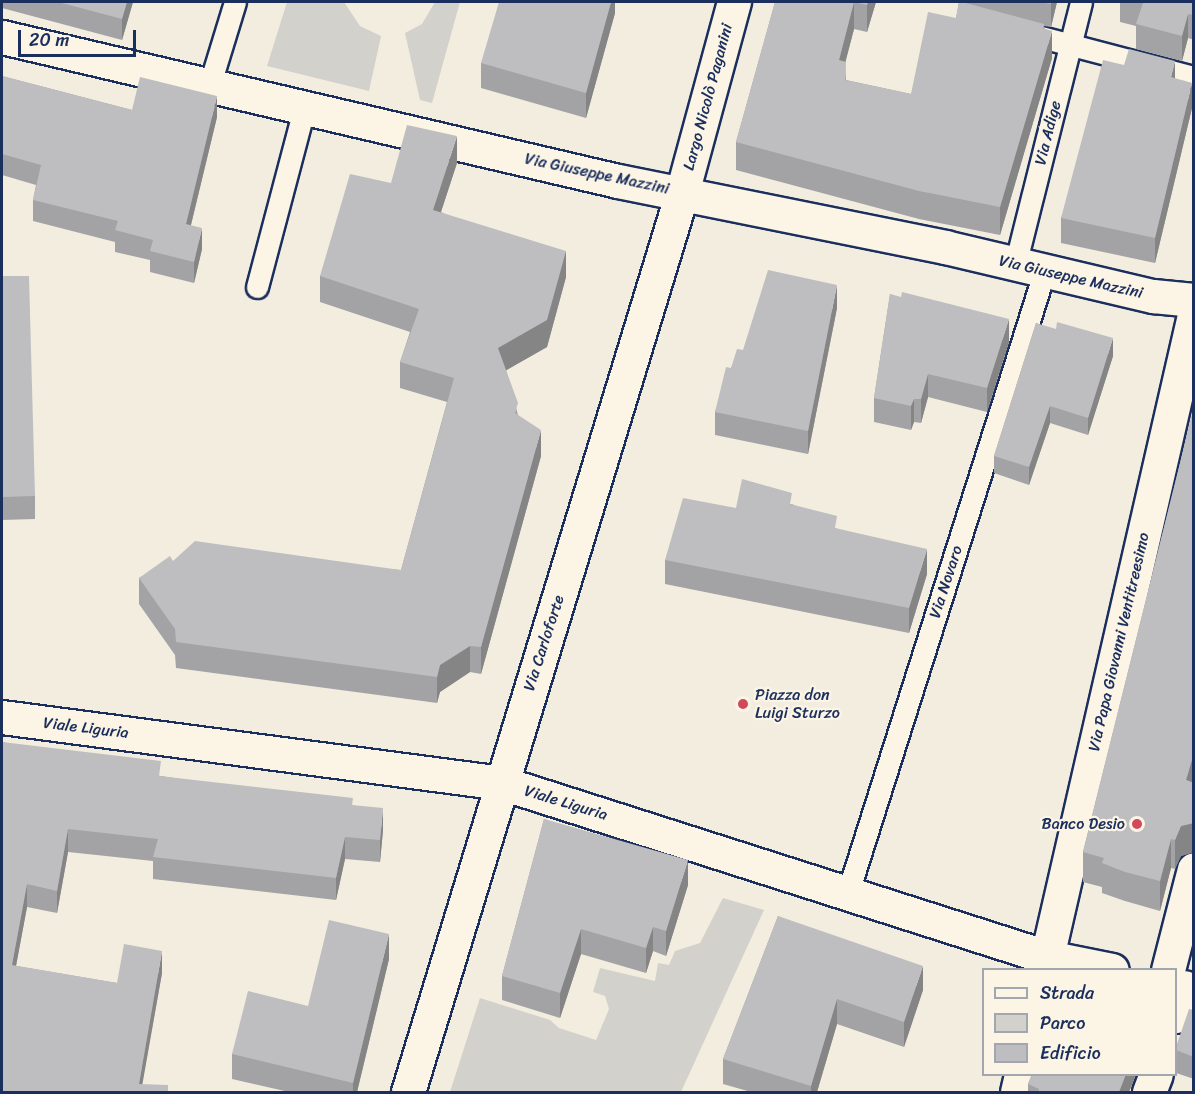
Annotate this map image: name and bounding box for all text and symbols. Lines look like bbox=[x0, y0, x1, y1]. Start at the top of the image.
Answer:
scale bar bbox=[21, 18, 140, 56]
street label: Largo Nicolò Paganini bbox=[679, 22, 737, 172]
text: 20 m bbox=[29, 24, 69, 56]
street label: Via Adige bbox=[1031, 99, 1065, 167]
street label: Via Giuseppe Mazzini bbox=[523, 149, 671, 199]
street label: Via Giuseppe Mazzini bbox=[997, 251, 1145, 303]
street label: Via Papa Giovanni Ventitreesimo bbox=[1084, 530, 1154, 754]
street label: Via Novaro bbox=[925, 543, 967, 621]
street label: Via Carloforte bbox=[519, 592, 569, 694]
place label: Piazza don Luigi Sturzo bbox=[755, 685, 840, 723]
marker: Piazza don Luigi Sturzo bbox=[736, 697, 750, 711]
street label: Viale Liguria bbox=[42, 713, 130, 743]
street label: Viale Liguria bbox=[522, 781, 610, 825]
place label: Banco Desio bbox=[1040, 814, 1125, 834]
marker: Banco Desio bbox=[1130, 817, 1144, 831]
legend bbox=[982, 968, 1177, 1076]
text: Strada bbox=[1040, 977, 1094, 1009]
text: Parco bbox=[1040, 1007, 1085, 1039]
text: Edificio bbox=[1040, 1037, 1101, 1069]

